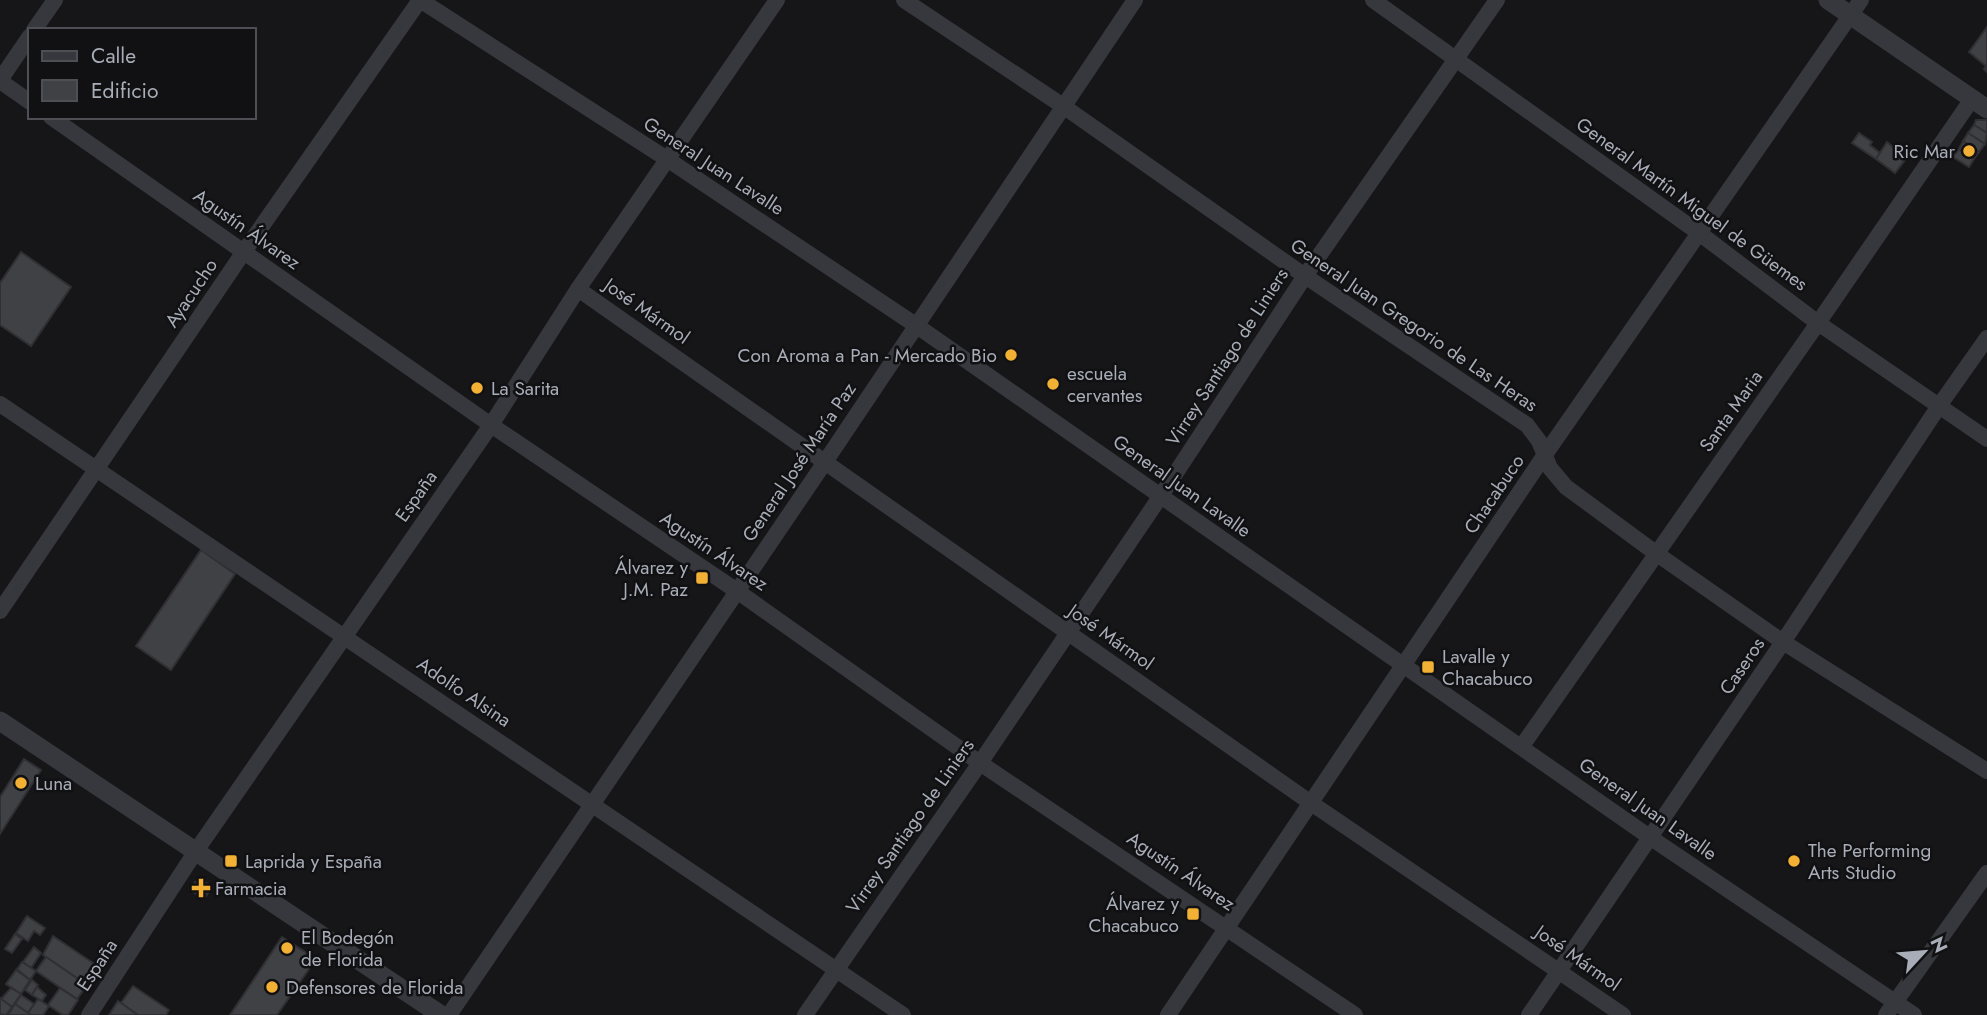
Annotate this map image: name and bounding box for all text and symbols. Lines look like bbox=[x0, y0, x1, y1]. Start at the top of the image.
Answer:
legend bbox=[28, 28, 256, 119]
text: Calle bbox=[91, 41, 136, 71]
text: Edificio bbox=[91, 76, 158, 106]
street label: General Juan Lavalle bbox=[638, 110, 790, 222]
street label: General Martín Miguel de Güemes bbox=[1571, 111, 1814, 297]
place label: Ric Mar bbox=[1894, 138, 1955, 165]
marker: Ric Mar bbox=[1961, 143, 1977, 159]
street label: Agustín Álvarez bbox=[188, 182, 306, 276]
street label: General Juan Gregorio de Las Heras bbox=[1285, 232, 1543, 418]
street label: Ayacucho bbox=[158, 253, 224, 333]
street label: Virrey Santiago de Liniers bbox=[1159, 262, 1295, 451]
street label: José Mármol bbox=[596, 270, 695, 350]
place label: Con Aroma a Pan - Mercado Bio bbox=[737, 342, 997, 369]
marker: Con Aroma a Pan - Mercado Bio bbox=[1003, 347, 1019, 363]
place label: escuela cervantes bbox=[1067, 360, 1143, 409]
street label: Santa Maria bbox=[1693, 365, 1769, 457]
place label: La Sarita bbox=[491, 375, 559, 402]
marker: escuela cervantes bbox=[1045, 376, 1061, 392]
street label: General José María Paz bbox=[736, 377, 863, 547]
marker: La Sarita bbox=[469, 380, 485, 396]
street label: General Juan Lavalle bbox=[1108, 428, 1257, 544]
street label: Chacabuco bbox=[1457, 449, 1531, 539]
street label: España bbox=[389, 465, 443, 527]
street label: Agustín Álvarez bbox=[655, 505, 774, 597]
place label: Álvarez y J.M. Paz bbox=[615, 554, 689, 603]
marker: Álvarez y J.M. Paz bbox=[694, 570, 710, 586]
street label: José Mármol bbox=[1060, 596, 1159, 676]
street label: Caseros bbox=[1713, 632, 1771, 700]
place label: Lavalle y Chacabuco bbox=[1442, 643, 1533, 692]
street label: Adolfo Alsina bbox=[412, 651, 516, 733]
marker: Lavalle y Chacabuco bbox=[1420, 659, 1436, 675]
street label: Virrey Santiago de Liniers bbox=[839, 733, 981, 919]
street label: General Juan Lavalle bbox=[1574, 751, 1723, 867]
place label: Luna bbox=[35, 770, 72, 797]
marker: Luna bbox=[13, 775, 29, 791]
street label: Agustín Álvarez bbox=[1122, 825, 1241, 917]
place label: The Performing Arts Studio bbox=[1808, 837, 1931, 886]
place label: Laprida y España bbox=[245, 848, 382, 875]
marker: Laprida y España bbox=[223, 853, 239, 869]
marker: The Performing Arts Studio bbox=[1786, 853, 1802, 869]
place label: Farmacia bbox=[215, 875, 287, 902]
marker: Farmacia bbox=[193, 880, 209, 896]
place label: Álvarez y Chacabuco bbox=[1088, 890, 1180, 939]
marker: Álvarez y Chacabuco bbox=[1185, 906, 1201, 922]
street label: José Mármol bbox=[1527, 917, 1626, 997]
north arrow bbox=[1889, 917, 1959, 987]
place label: El Bodegón de Florida bbox=[301, 924, 394, 973]
text: N bbox=[1923, 932, 1954, 957]
street label: España bbox=[70, 934, 124, 996]
marker: El Bodegón de Florida bbox=[279, 940, 295, 956]
place label: Defensores de Florida bbox=[286, 974, 463, 1001]
marker: Defensores de Florida bbox=[264, 979, 280, 995]

